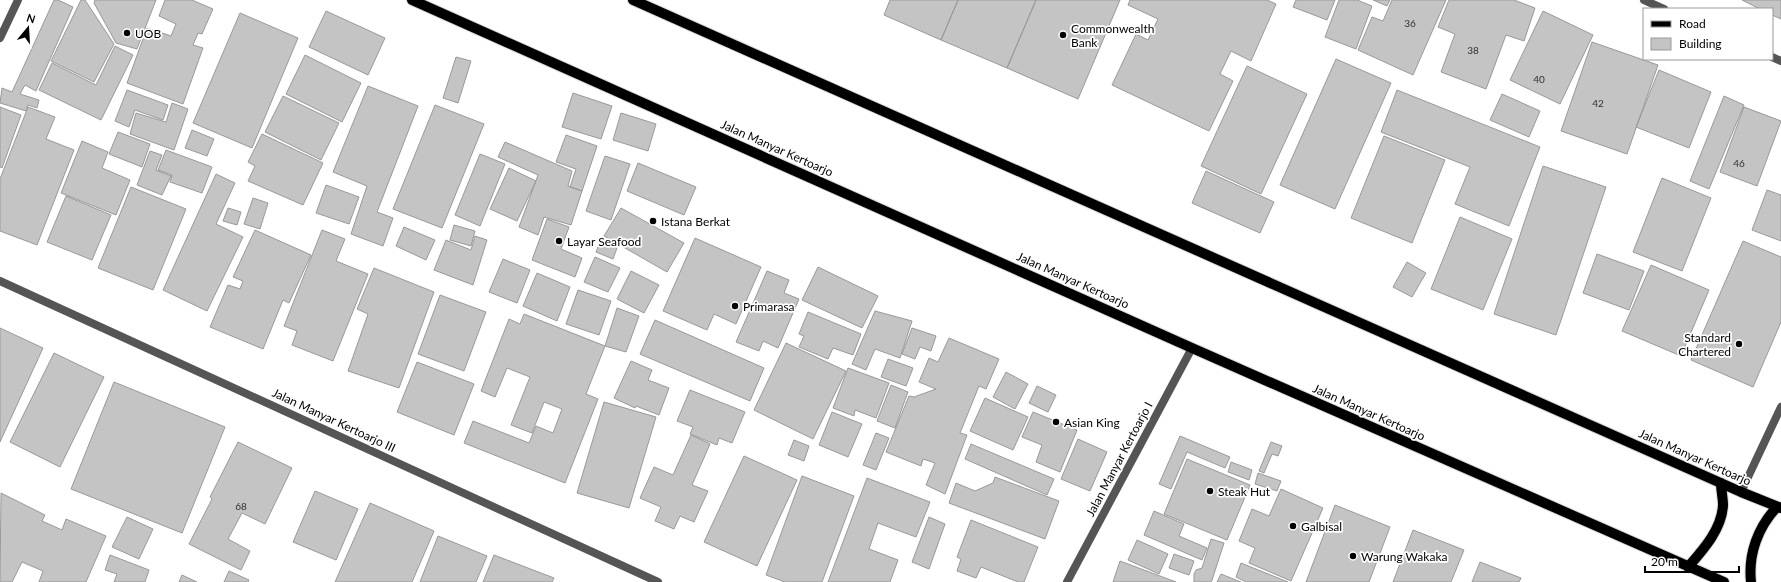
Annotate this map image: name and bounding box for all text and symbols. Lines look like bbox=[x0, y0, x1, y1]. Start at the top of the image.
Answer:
north arrow bbox=[8, 8, 48, 48]
legend bbox=[1643, 8, 1773, 60]
text: N bbox=[25, 11, 37, 26]
text: Road bbox=[1679, 16, 1706, 31]
house number: 36 bbox=[1404, 17, 1416, 29]
place label: Commonwealth Bank bbox=[1071, 21, 1154, 50]
place label: UOB bbox=[135, 26, 161, 41]
marker: UOB bbox=[122, 28, 132, 38]
marker: Commonwealth Bank bbox=[1058, 30, 1068, 40]
text: Building bbox=[1679, 36, 1722, 51]
house number: 38 bbox=[1467, 44, 1479, 56]
house number: 40 bbox=[1533, 73, 1545, 85]
house number: 42 bbox=[1592, 97, 1604, 109]
street label: Jalan Manyar Kertoarjo bbox=[719, 116, 836, 180]
house number: 46 bbox=[1733, 157, 1745, 169]
place label: Istana Berkat bbox=[661, 214, 731, 229]
marker: Istana Berkat bbox=[648, 216, 658, 226]
place label: Layar Seafood bbox=[567, 234, 641, 249]
marker: Layar Seafood bbox=[554, 236, 564, 246]
street label: Jalan Manyar Kertoarjo bbox=[1015, 248, 1132, 312]
place label: Primarasa bbox=[743, 299, 795, 314]
marker: Primarasa bbox=[730, 301, 740, 311]
place label: Standard Chartered bbox=[1678, 330, 1731, 359]
marker: Standard Chartered bbox=[1734, 339, 1744, 349]
street label: Jalan Manyar Kertoarjo bbox=[1311, 380, 1428, 444]
street label: Jalan Manyar Kertoarjo III bbox=[270, 385, 398, 455]
street label: Jalan Manyar Kertoarjo I bbox=[1082, 399, 1156, 519]
place label: Asian King bbox=[1064, 415, 1120, 430]
marker: Asian King bbox=[1051, 417, 1061, 427]
street label: Jalan Manyar Kertoarjo bbox=[1637, 425, 1754, 489]
place label: Steak Hut bbox=[1218, 484, 1271, 499]
marker: Steak Hut bbox=[1205, 486, 1215, 496]
house number: 68 bbox=[235, 500, 247, 512]
place label: Galbisal bbox=[1301, 519, 1342, 534]
marker: Galbisal bbox=[1288, 521, 1298, 531]
scale bar bbox=[1645, 548, 1739, 574]
place label: Warung Wakaka bbox=[1361, 549, 1447, 564]
marker: Warung Wakaka bbox=[1348, 551, 1358, 561]
text: 20 m bbox=[1651, 554, 1678, 569]

